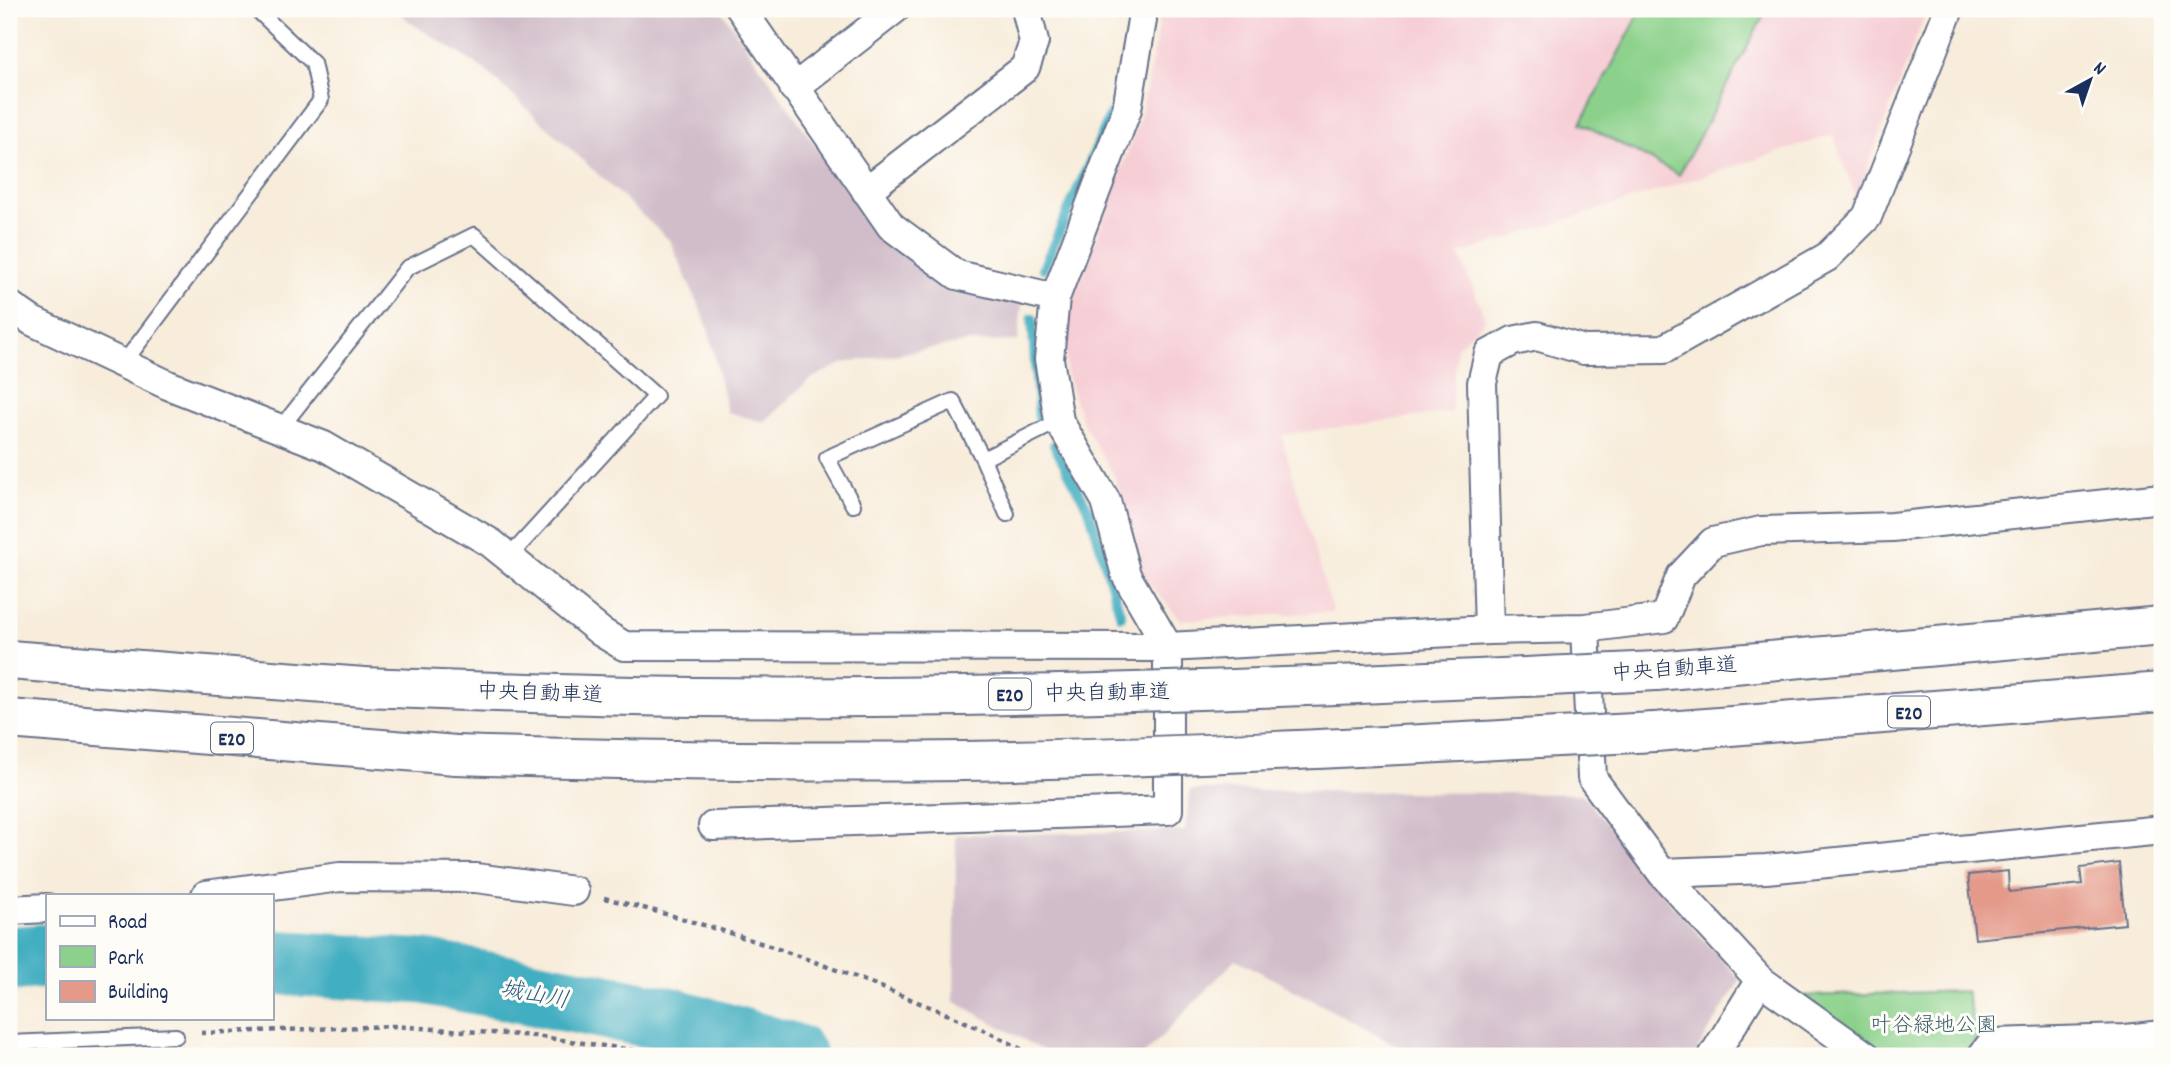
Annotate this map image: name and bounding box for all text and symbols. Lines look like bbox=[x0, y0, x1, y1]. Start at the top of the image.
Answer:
north arrow bbox=[2056, 46, 2126, 116]
text: N bbox=[2086, 56, 2111, 83]
street label: 中央自動車道 bbox=[1610, 652, 1738, 690]
street label: 中央自動車道 bbox=[476, 678, 603, 712]
road number: E20 bbox=[989, 678, 1031, 709]
street label: 中央自動車道 bbox=[1044, 679, 1170, 711]
road number: E20 bbox=[1888, 696, 1930, 727]
road number: E20 bbox=[211, 722, 253, 754]
legend bbox=[46, 894, 273, 1020]
text: Road bbox=[108, 909, 147, 939]
text: Park bbox=[108, 945, 144, 975]
water label: 城山川 bbox=[497, 974, 571, 1019]
text: Building bbox=[108, 979, 168, 1009]
park label: 叶谷緑地公園 bbox=[1871, 1012, 1997, 1042]

